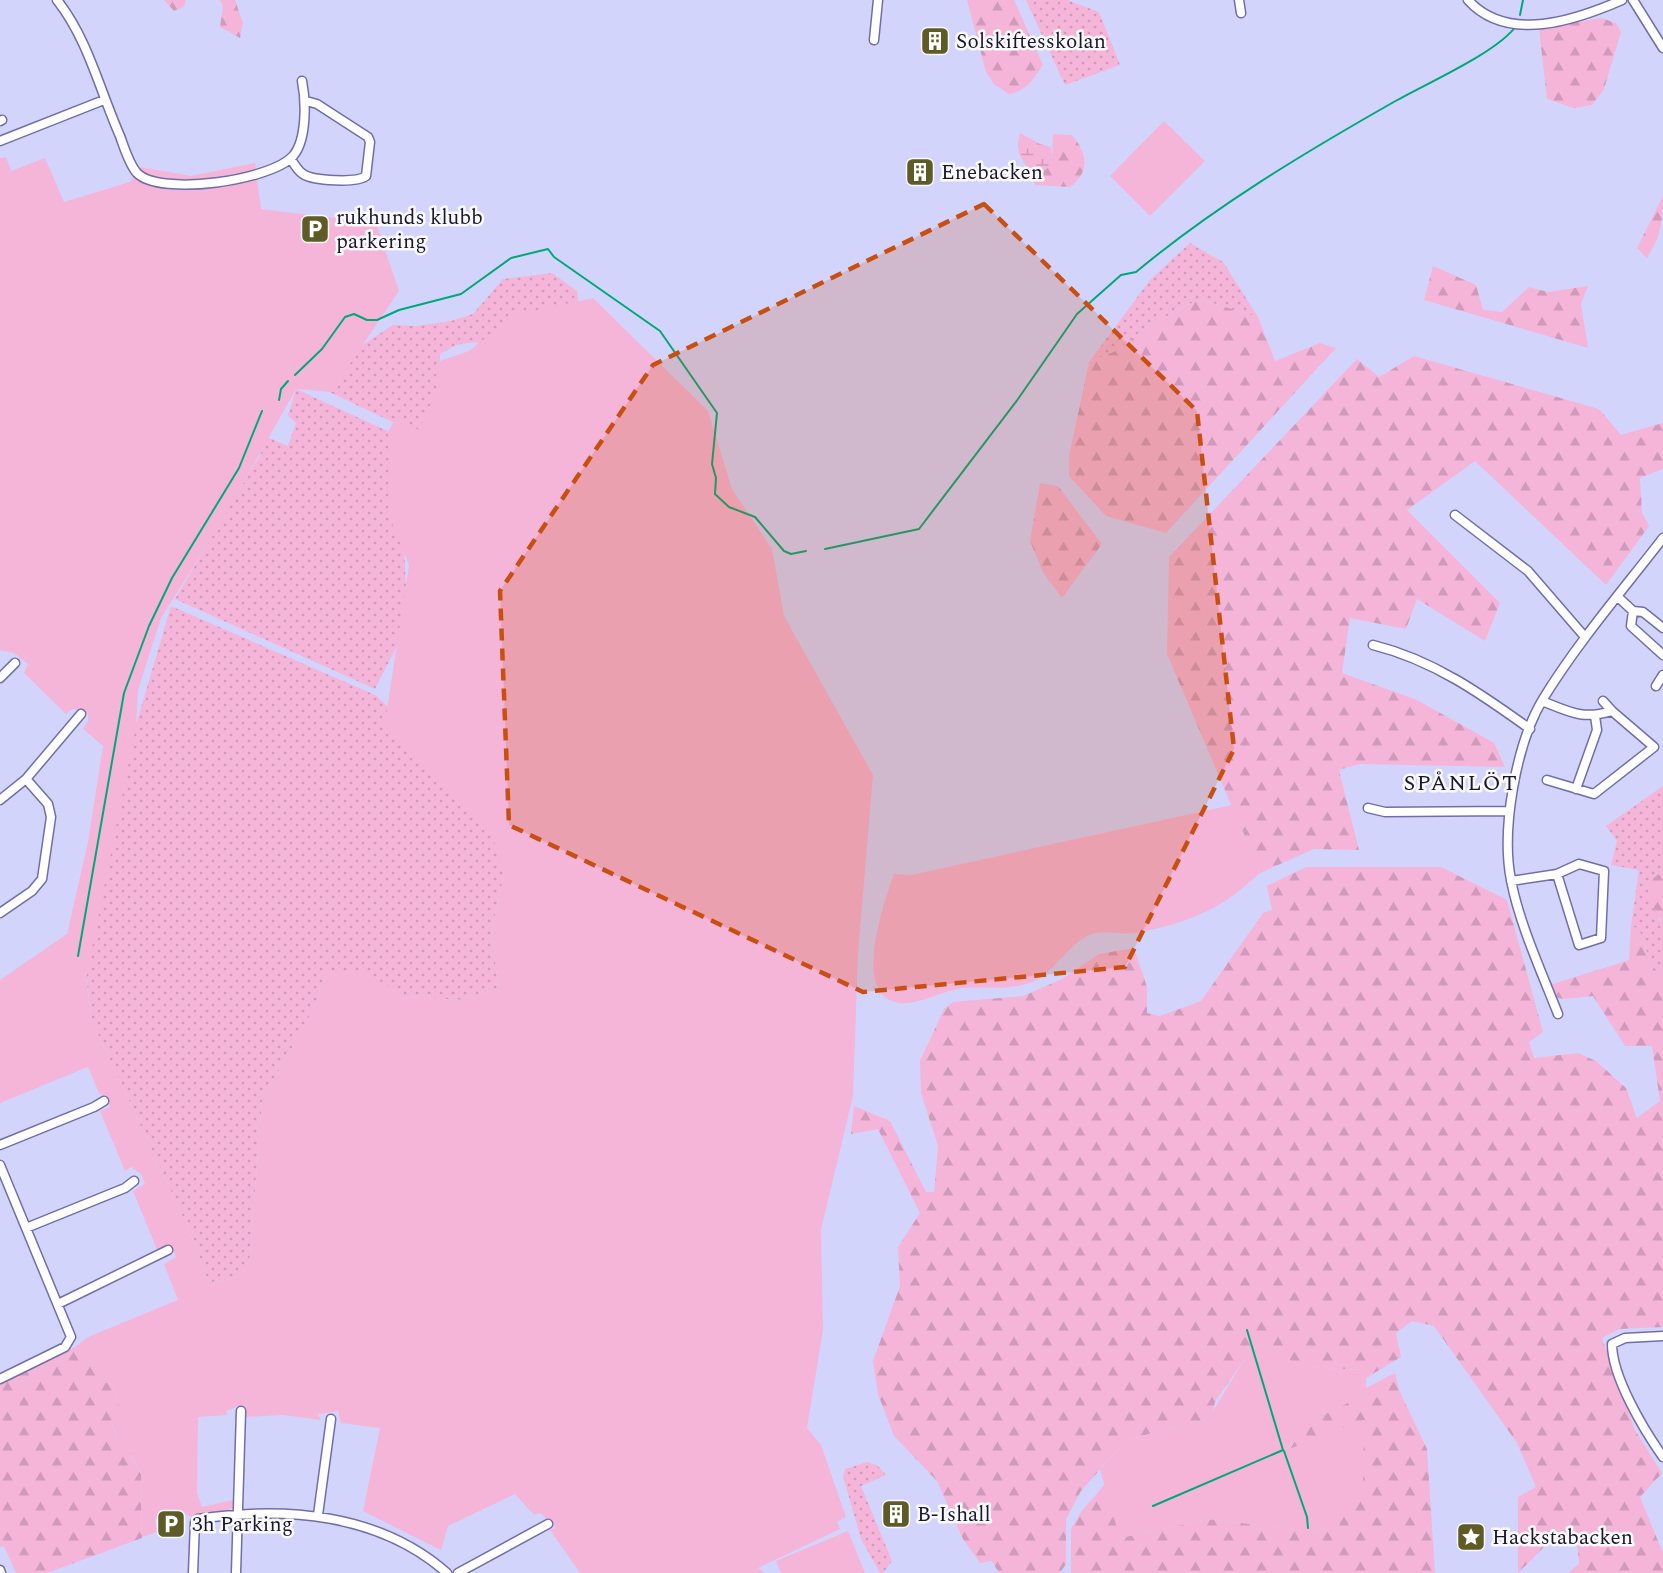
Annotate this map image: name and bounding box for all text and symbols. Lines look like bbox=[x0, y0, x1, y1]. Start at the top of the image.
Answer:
building icon: Solskiftesskolan bbox=[919, 25, 951, 57]
place label: Solskiftesskolan bbox=[956, 26, 1106, 58]
building icon: Enebacken bbox=[904, 156, 936, 188]
place label: Enebacken bbox=[941, 157, 1043, 189]
place label: rukhunds klubb parkering bbox=[336, 202, 483, 258]
parking icon: rukhunds klubb parkering bbox=[299, 213, 331, 245]
district label: SPÅNLÖT bbox=[1404, 767, 1518, 800]
building icon: B-Ishall bbox=[880, 1498, 912, 1530]
place label: B-Ishall bbox=[917, 1499, 991, 1531]
parking icon: 3h Parking bbox=[155, 1508, 187, 1540]
place label: 3h Parking bbox=[192, 1509, 293, 1541]
place icon: Hackstabacken bbox=[1455, 1521, 1487, 1553]
place label: Hackstabacken bbox=[1492, 1522, 1633, 1554]

